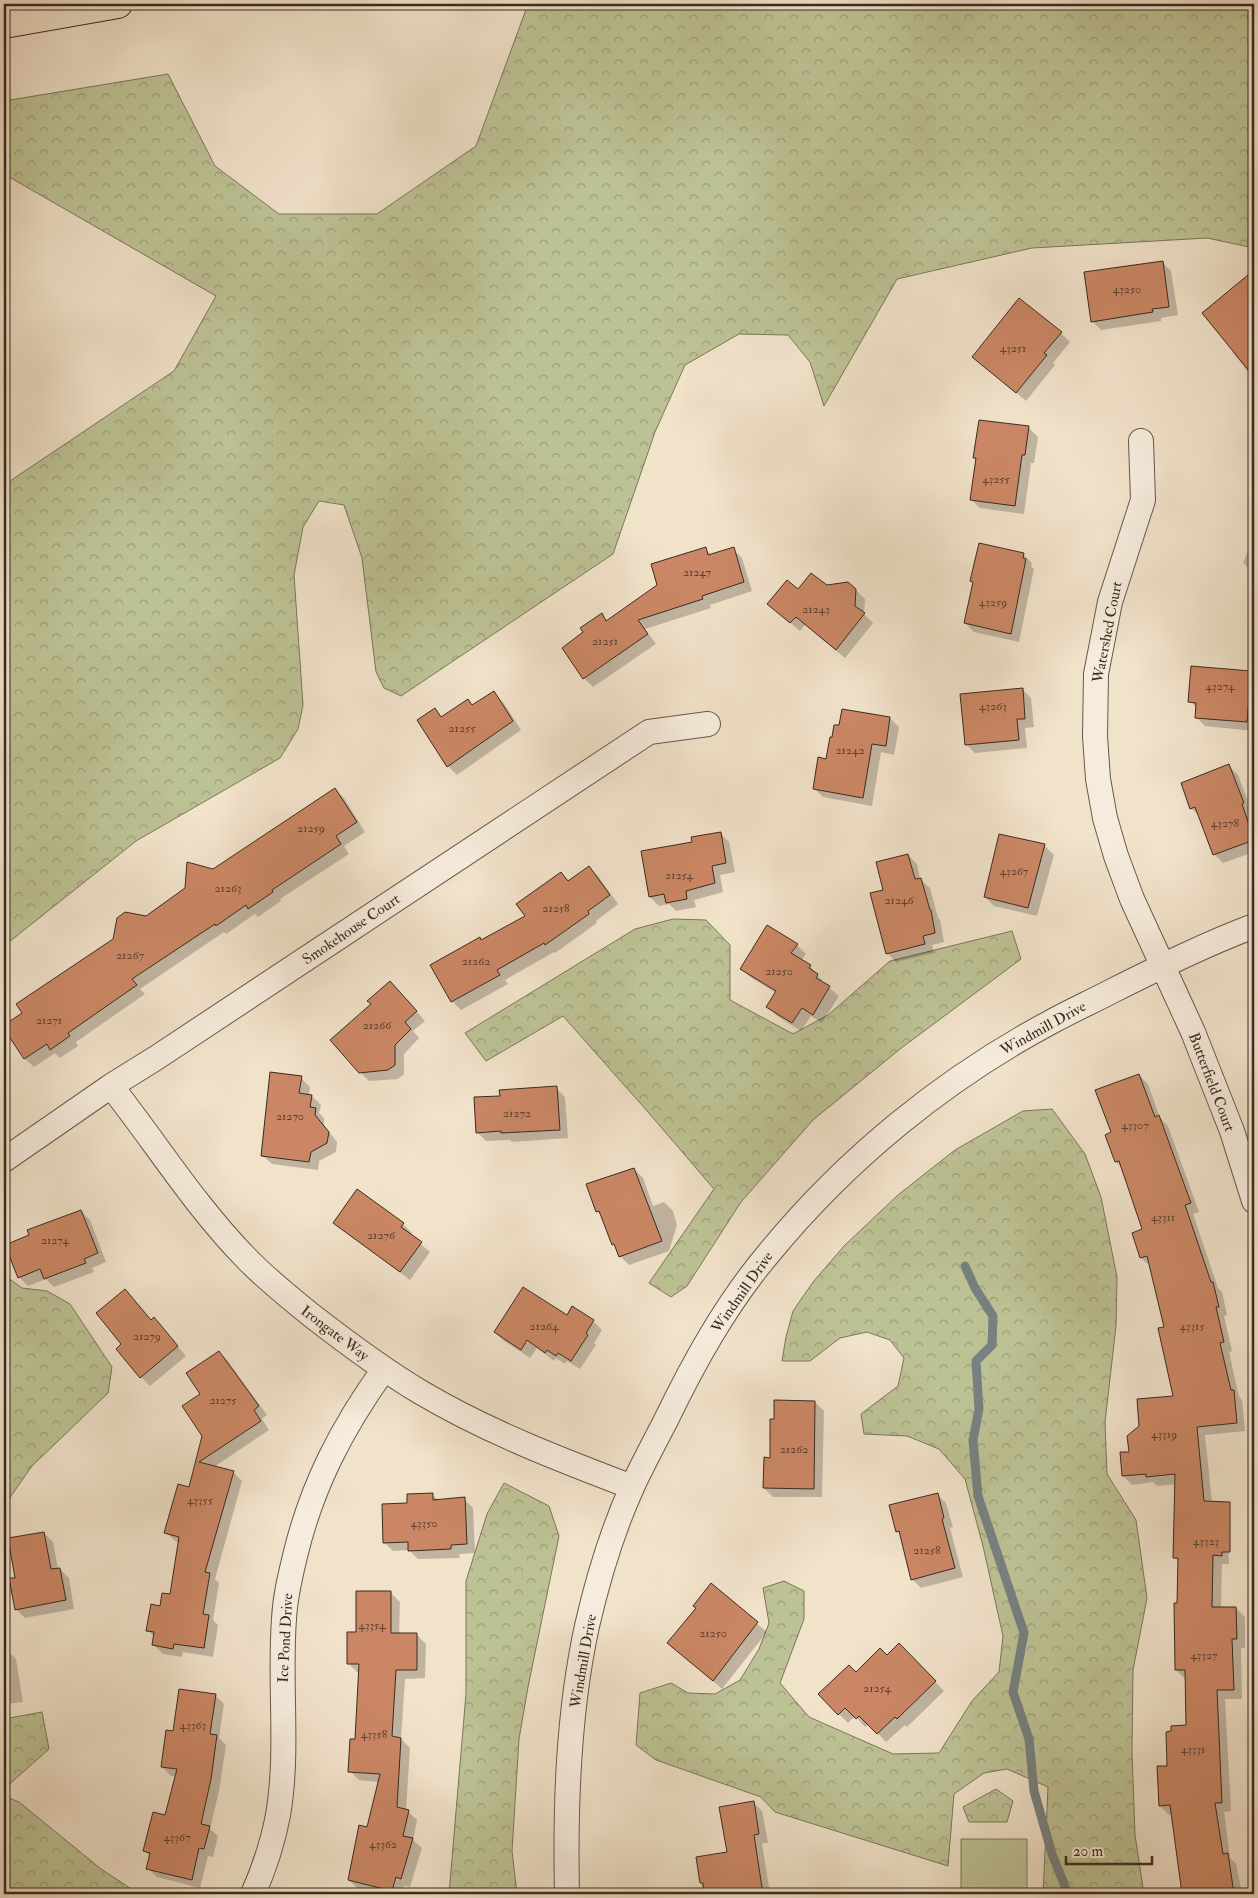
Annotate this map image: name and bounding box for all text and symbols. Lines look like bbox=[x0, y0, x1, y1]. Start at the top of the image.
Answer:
house number: 43250 bbox=[1113, 282, 1141, 297]
house number: 43251 bbox=[1000, 341, 1026, 356]
house number: 43255 bbox=[982, 472, 1011, 487]
house number: 21247 bbox=[683, 565, 712, 580]
street label: Watershed Court bbox=[1088, 580, 1127, 685]
house number: 43259 bbox=[979, 595, 1007, 610]
house number: 21243 bbox=[802, 602, 830, 617]
house number: 21251 bbox=[592, 634, 618, 649]
house number: 43274 bbox=[1206, 679, 1235, 694]
house number: 43263 bbox=[979, 699, 1007, 714]
house number: 21255 bbox=[449, 721, 476, 736]
house number: 21242 bbox=[836, 743, 865, 758]
house number: 43278 bbox=[1211, 816, 1239, 831]
house number: 21259 bbox=[297, 821, 325, 836]
house number: 43267 bbox=[1000, 864, 1029, 879]
house number: 21254 bbox=[665, 868, 693, 883]
house number: 21263 bbox=[214, 881, 242, 896]
street label: Smokehouse Court bbox=[299, 890, 404, 969]
house number: 21246 bbox=[885, 893, 914, 908]
house number: 21258 bbox=[542, 901, 570, 916]
house number: 21267 bbox=[116, 948, 144, 963]
house number: 21262 bbox=[462, 954, 490, 969]
house number: 21250 bbox=[765, 964, 793, 979]
street label: Windmill Drive bbox=[996, 997, 1089, 1060]
house number: 21271 bbox=[36, 1013, 62, 1028]
house number: 21266 bbox=[363, 1018, 392, 1033]
street label: Butterfield Court bbox=[1184, 1030, 1239, 1134]
house number: 21272 bbox=[503, 1106, 531, 1121]
house number: 21270 bbox=[276, 1109, 304, 1124]
house number: 43307 bbox=[1121, 1118, 1149, 1133]
house number: 43311 bbox=[1151, 1210, 1175, 1225]
house number: 21276 bbox=[367, 1228, 396, 1243]
house number: 21274 bbox=[41, 1233, 70, 1248]
street label: Windmill Drive bbox=[707, 1248, 777, 1338]
street label: Irongate Way bbox=[297, 1301, 373, 1366]
house number: 21264 bbox=[530, 1319, 559, 1334]
house number: 43315 bbox=[1179, 1319, 1205, 1334]
house number: 21279 bbox=[133, 1329, 161, 1344]
house number: 21275 bbox=[209, 1393, 237, 1408]
house number: 43319 bbox=[1151, 1427, 1177, 1442]
house number: 21262 bbox=[780, 1442, 808, 1457]
house number: 43355 bbox=[187, 1493, 214, 1508]
house number: 43350 bbox=[411, 1516, 438, 1531]
house number: 43323 bbox=[1193, 1534, 1219, 1549]
house number: 21258 bbox=[913, 1543, 941, 1558]
street label: Ice Pond Drive bbox=[274, 1593, 297, 1683]
street label: Windmill Drive bbox=[566, 1613, 601, 1711]
house number: 43354 bbox=[358, 1618, 386, 1633]
house number: 21250 bbox=[699, 1626, 727, 1641]
house number: 43327 bbox=[1190, 1648, 1218, 1663]
house number: 21254 bbox=[863, 1681, 891, 1696]
house number: 43363 bbox=[180, 1718, 206, 1733]
house number: 43358 bbox=[361, 1727, 388, 1742]
house number: 43331 bbox=[1181, 1742, 1205, 1757]
house number: 43367 bbox=[163, 1830, 191, 1845]
scale bar bbox=[1066, 1833, 1152, 1865]
house number: 43362 bbox=[369, 1837, 397, 1852]
text: 20 m bbox=[1073, 1842, 1103, 1861]

